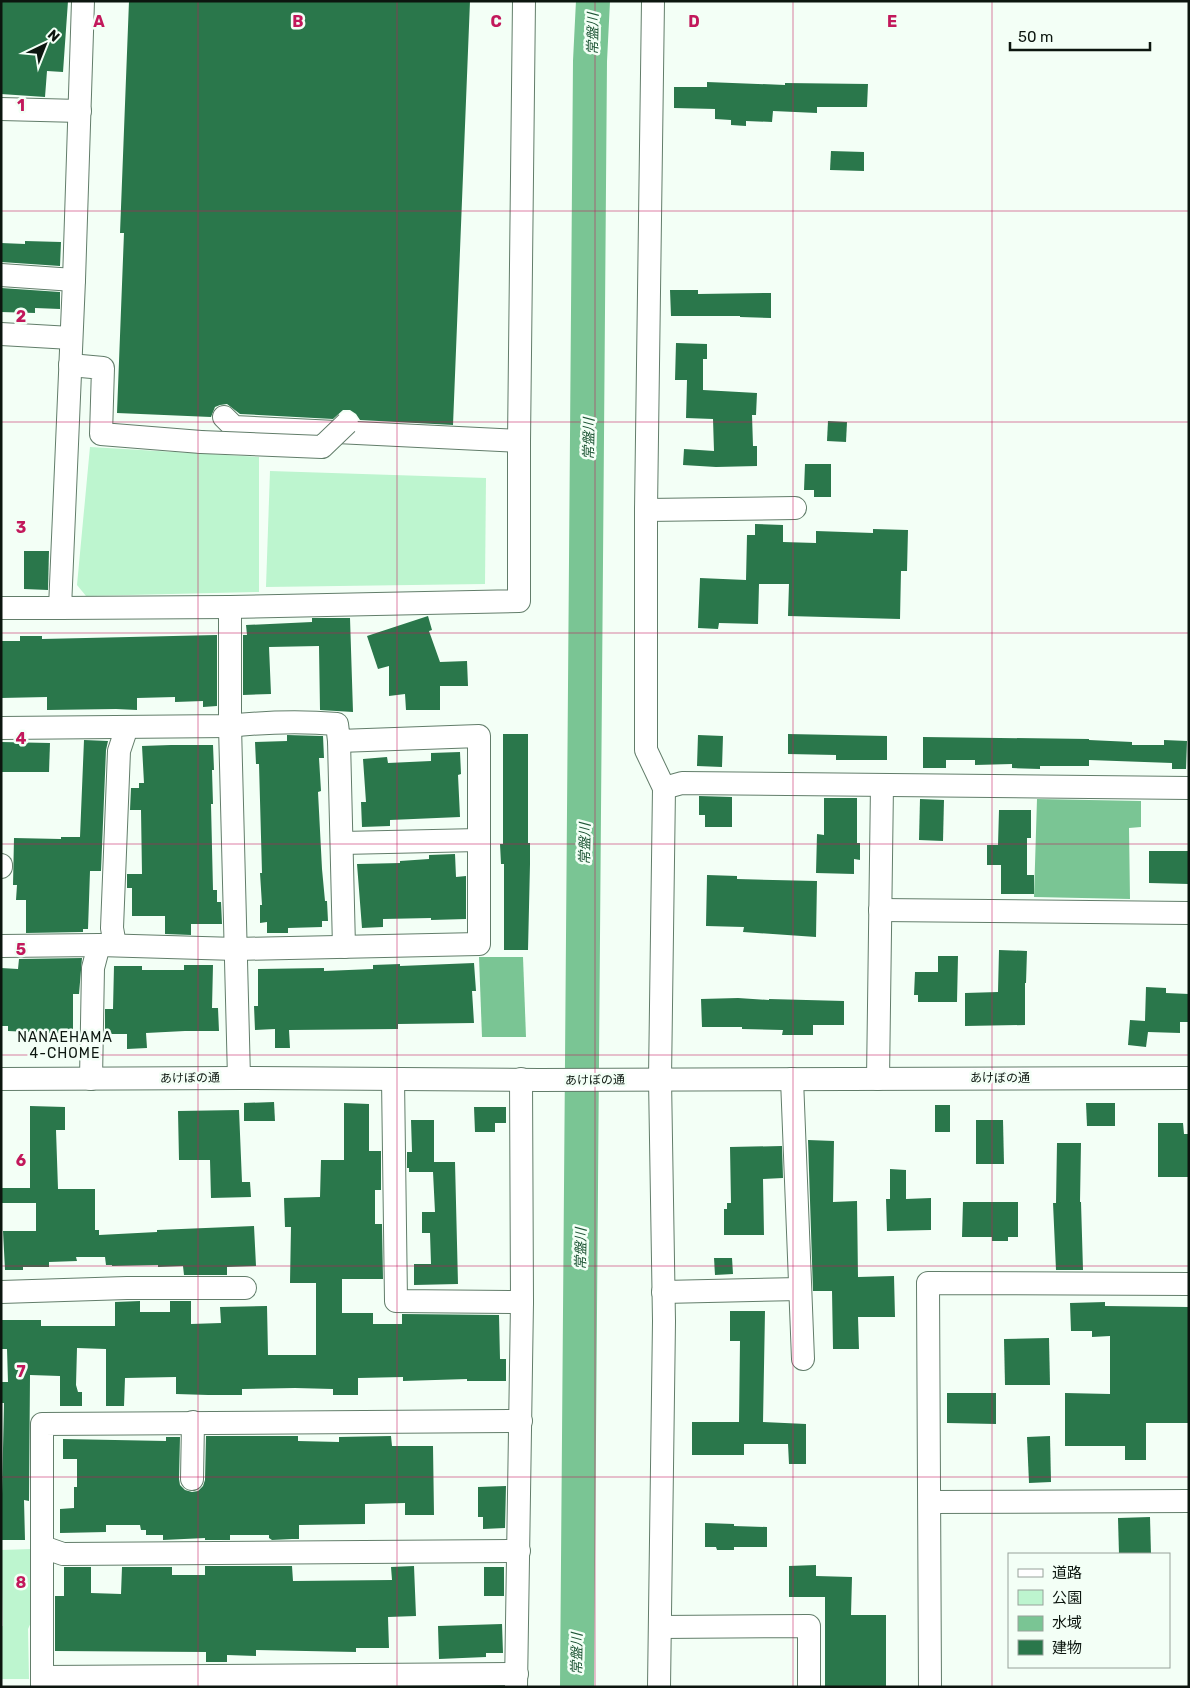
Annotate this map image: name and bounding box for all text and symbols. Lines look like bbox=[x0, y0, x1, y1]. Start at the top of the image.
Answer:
water label: 常盤川 bbox=[584, 11, 602, 55]
text: A bbox=[93, 12, 105, 31]
text: B bbox=[292, 12, 304, 31]
text: C bbox=[490, 12, 502, 31]
text: D bbox=[688, 12, 700, 31]
text: E bbox=[887, 12, 897, 31]
north arrow bbox=[20, 20, 70, 70]
scale bar bbox=[1010, 20, 1150, 52]
text: N bbox=[44, 26, 63, 46]
text: 50 m bbox=[1018, 28, 1053, 46]
text: 1 bbox=[17, 96, 25, 115]
text: 2 bbox=[16, 307, 26, 326]
water label: 常盤川 bbox=[580, 416, 598, 460]
text: 3 bbox=[16, 518, 26, 537]
text: 4 bbox=[16, 729, 27, 748]
water label: 常盤川 bbox=[576, 821, 594, 865]
text: 5 bbox=[16, 940, 26, 959]
district label: NANAEHAMA 4-CHOME bbox=[17, 1029, 113, 1062]
street label: あけぼの通 bbox=[160, 1070, 220, 1086]
street label: あけぼの通 bbox=[970, 1071, 1030, 1085]
street label: あけぼの通 bbox=[565, 1072, 625, 1088]
text: 6 bbox=[16, 1151, 26, 1170]
water label: 常盤川 bbox=[572, 1226, 590, 1270]
text: 7 bbox=[16, 1362, 26, 1381]
legend bbox=[1008, 1553, 1170, 1668]
text: 道路 bbox=[1052, 1564, 1082, 1582]
text: 8 bbox=[16, 1573, 27, 1592]
text: 公園 bbox=[1052, 1589, 1082, 1607]
text: 水域 bbox=[1052, 1614, 1082, 1632]
water label: 常盤川 bbox=[568, 1631, 586, 1675]
text: 建物 bbox=[1052, 1639, 1082, 1657]

